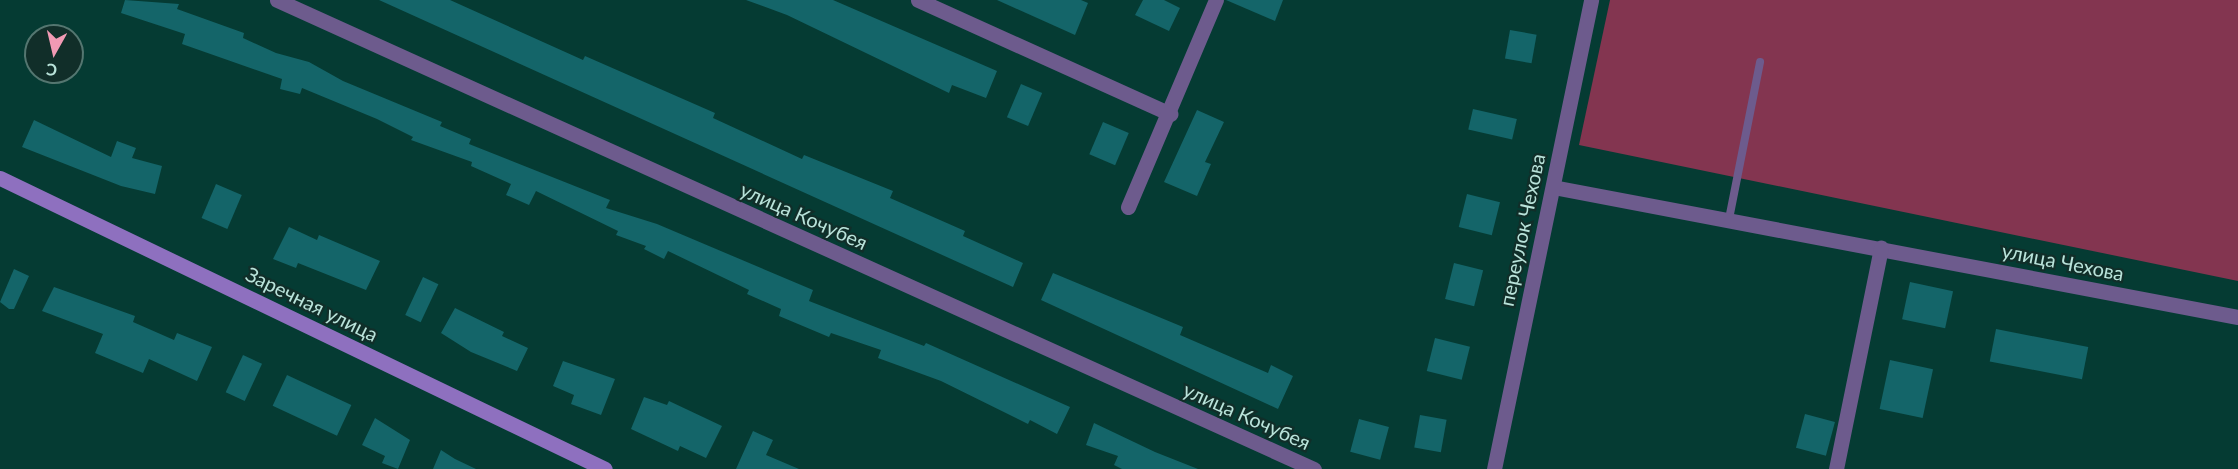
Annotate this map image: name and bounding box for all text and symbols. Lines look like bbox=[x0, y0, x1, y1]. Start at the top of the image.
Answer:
north arrow bbox=[24, 24, 84, 84]
text: С bbox=[45, 60, 58, 80]
street label: переулок Чехова bbox=[1494, 152, 1550, 308]
street label: улица Кочубея bbox=[737, 177, 871, 255]
street label: улица Чехова bbox=[2000, 238, 2126, 286]
street label: Заречная улица bbox=[242, 262, 382, 346]
street label: улица Кочубея bbox=[1180, 377, 1314, 455]

